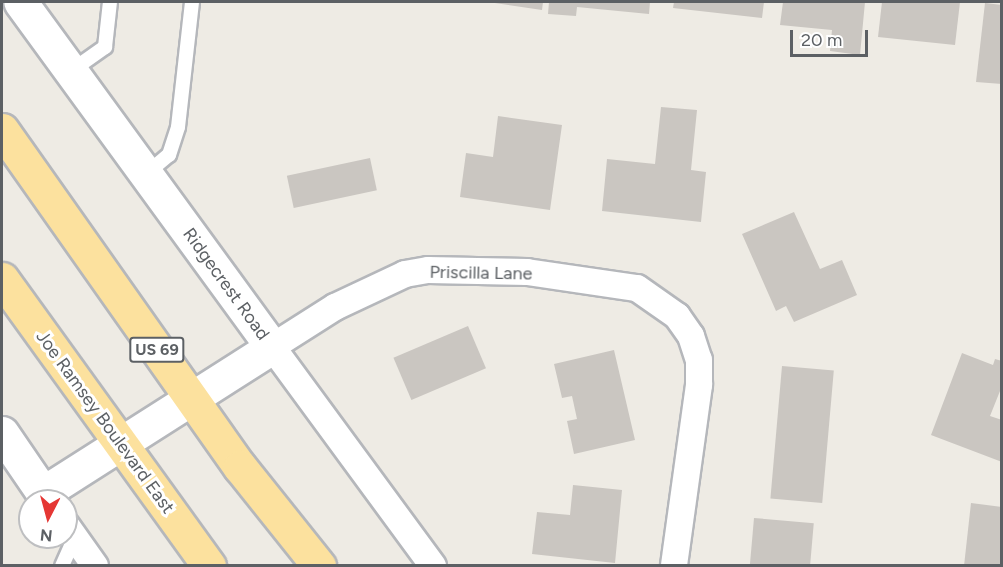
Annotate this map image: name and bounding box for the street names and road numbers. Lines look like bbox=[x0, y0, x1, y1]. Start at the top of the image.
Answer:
street label: Ridgecrest Road bbox=[178, 224, 274, 344]
street label: Priscilla Lane bbox=[429, 261, 533, 285]
street label: Joe Ramsey Boulevard East bbox=[31, 326, 179, 518]
road number: US 69 bbox=[128, 337, 186, 363]

